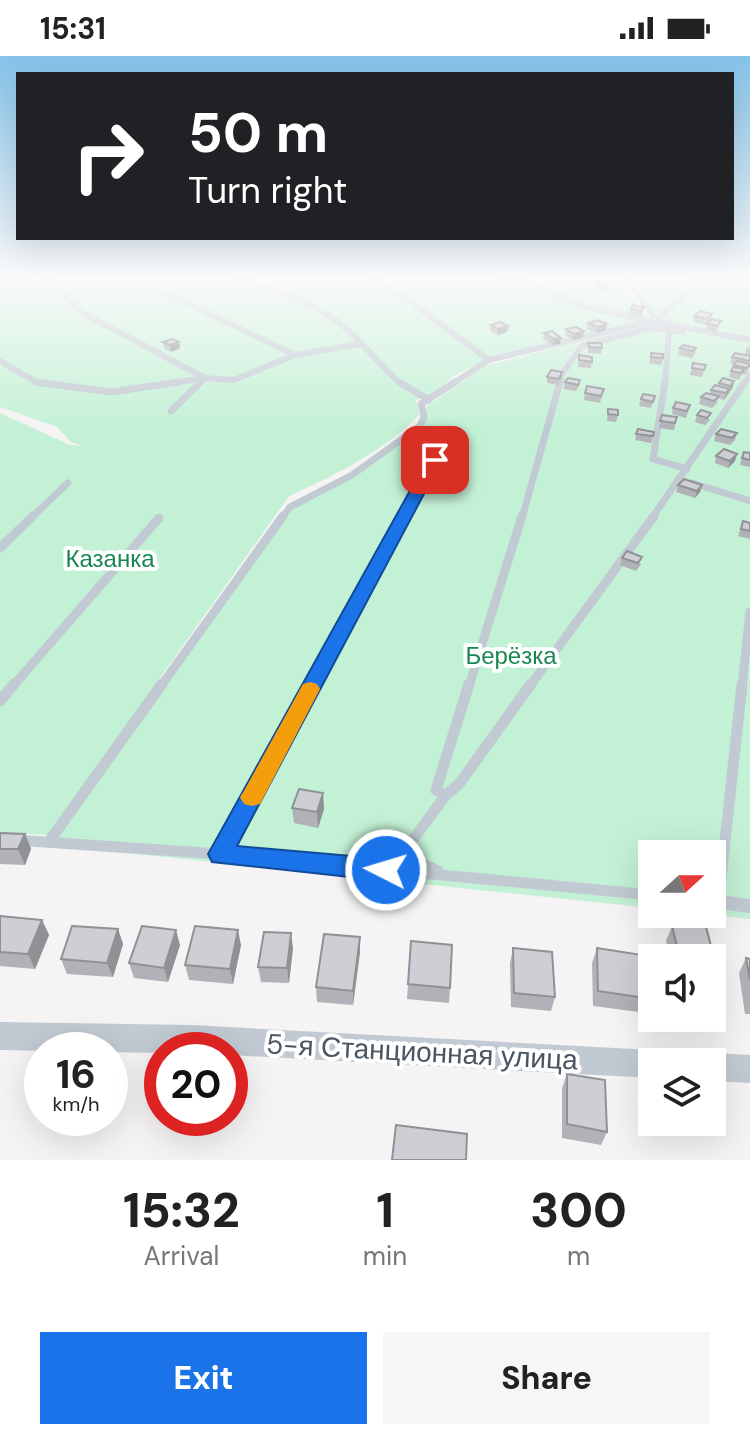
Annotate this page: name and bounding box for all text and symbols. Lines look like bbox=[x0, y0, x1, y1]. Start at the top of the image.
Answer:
text: 15:31 bbox=[40, 9, 106, 48]
text: 50 m bbox=[188, 96, 328, 169]
icon: right bbox=[56, 104, 160, 208]
text: Turn right bbox=[188, 167, 347, 214]
pin bbox=[401, 426, 469, 494]
icon: arrive bbox=[413, 438, 457, 482]
park label: Казанка bbox=[65, 543, 155, 574]
park label: Берёзка bbox=[465, 640, 557, 671]
position arrow bbox=[344, 828, 428, 912]
north arrow bbox=[638, 840, 726, 928]
map controls bbox=[638, 840, 726, 1136]
button: sound bbox=[638, 944, 726, 1032]
street label: 5-я Станционная улица bbox=[265, 1025, 579, 1079]
speed limit sign: 20 bbox=[144, 1032, 248, 1136]
text: 16 bbox=[56, 1048, 96, 1100]
button: layers bbox=[638, 1048, 726, 1136]
text: km/h bbox=[52, 1091, 100, 1117]
text: 15:32 bbox=[123, 1179, 240, 1242]
text: 1 bbox=[376, 1179, 394, 1242]
text: 300 bbox=[530, 1179, 627, 1242]
text: Arrival bbox=[144, 1239, 219, 1273]
text: min bbox=[363, 1239, 407, 1273]
text: m bbox=[567, 1239, 590, 1273]
button: Exit bbox=[40, 1332, 367, 1424]
button: Share bbox=[383, 1332, 710, 1424]

